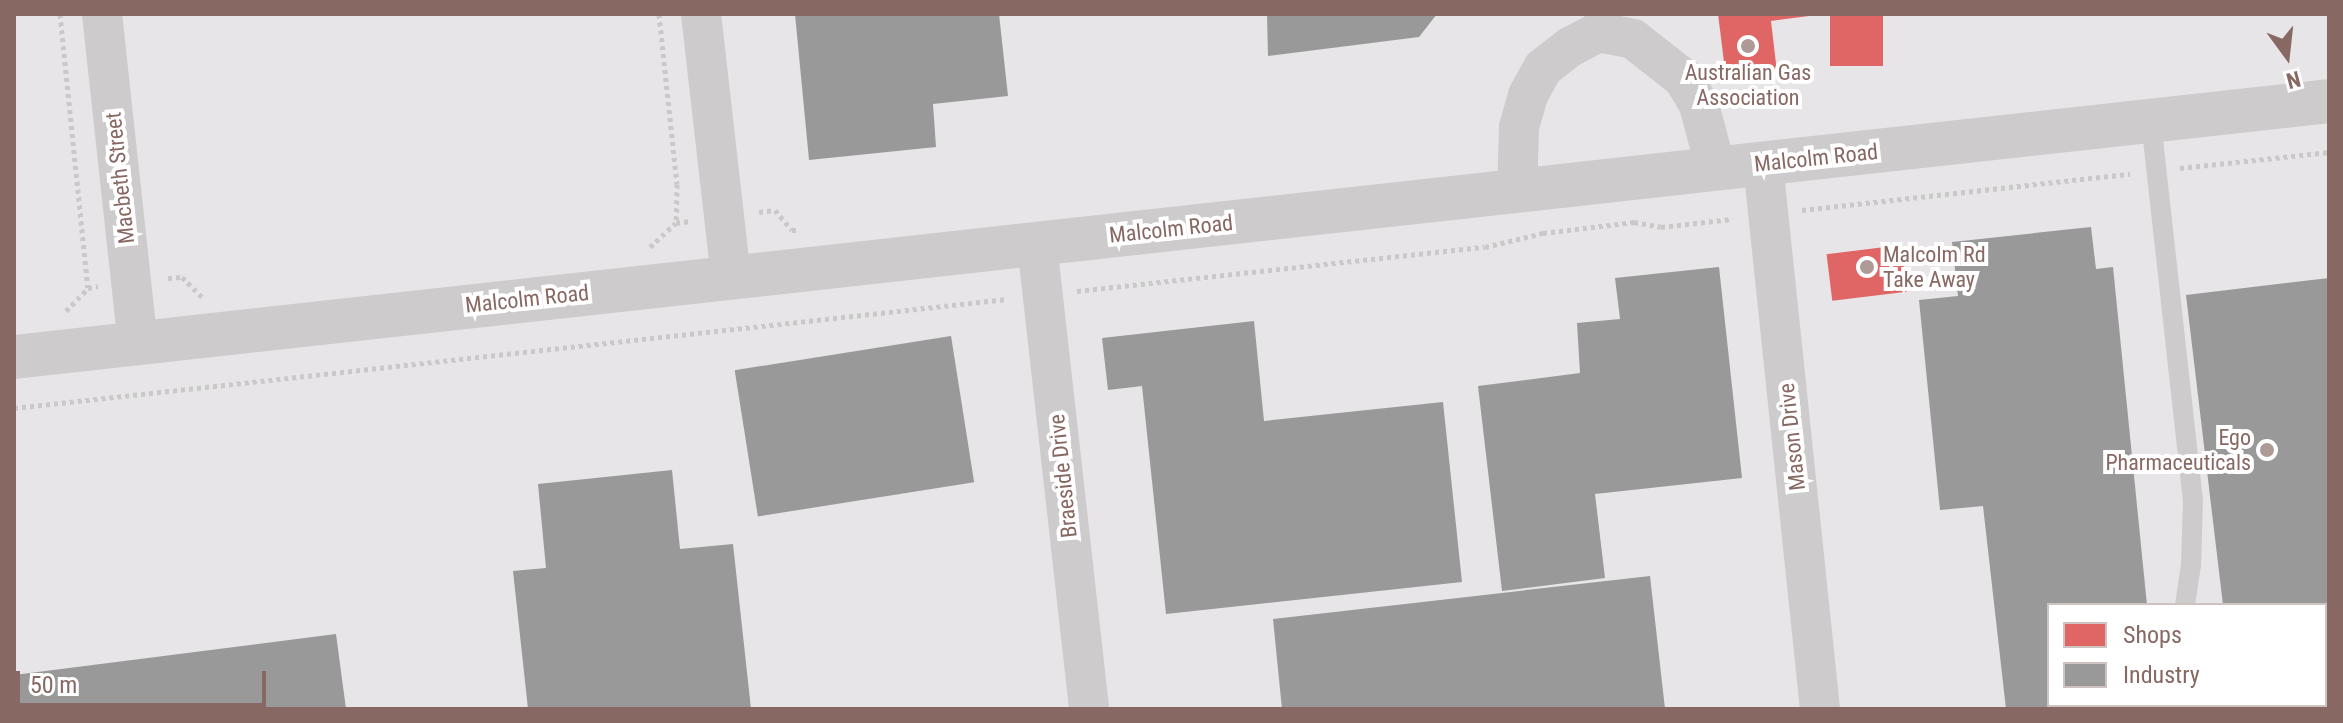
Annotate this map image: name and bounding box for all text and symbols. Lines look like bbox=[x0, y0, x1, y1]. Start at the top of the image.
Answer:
north arrow bbox=[2247, 16, 2327, 96]
marker: Australian Gas Association bbox=[1739, 37, 1757, 55]
place label: Australian Gas Association bbox=[1685, 59, 1811, 110]
text: N bbox=[2284, 66, 2303, 93]
street label: Macbeth Street bbox=[100, 111, 140, 245]
street label: Malcolm Road bbox=[1753, 138, 1879, 178]
street label: Malcolm Road bbox=[1108, 209, 1234, 249]
place label: Malcolm Rd Take Away bbox=[1883, 241, 1986, 292]
marker: Malcolm Rd Take Away bbox=[1858, 258, 1876, 276]
street label: Malcolm Road bbox=[464, 279, 590, 319]
street label: Mason Drive bbox=[1773, 382, 1811, 492]
street label: Braeside Drive bbox=[1043, 413, 1083, 539]
place label: Ego Pharmaceuticals bbox=[2105, 424, 2251, 476]
marker: Ego Pharmaceuticals bbox=[2258, 441, 2276, 459]
legend bbox=[2047, 603, 2327, 707]
text: Shops bbox=[2123, 621, 2182, 649]
scale bar bbox=[20, 655, 270, 705]
text: Industry bbox=[2123, 661, 2200, 689]
text: 50 m bbox=[30, 671, 77, 699]

